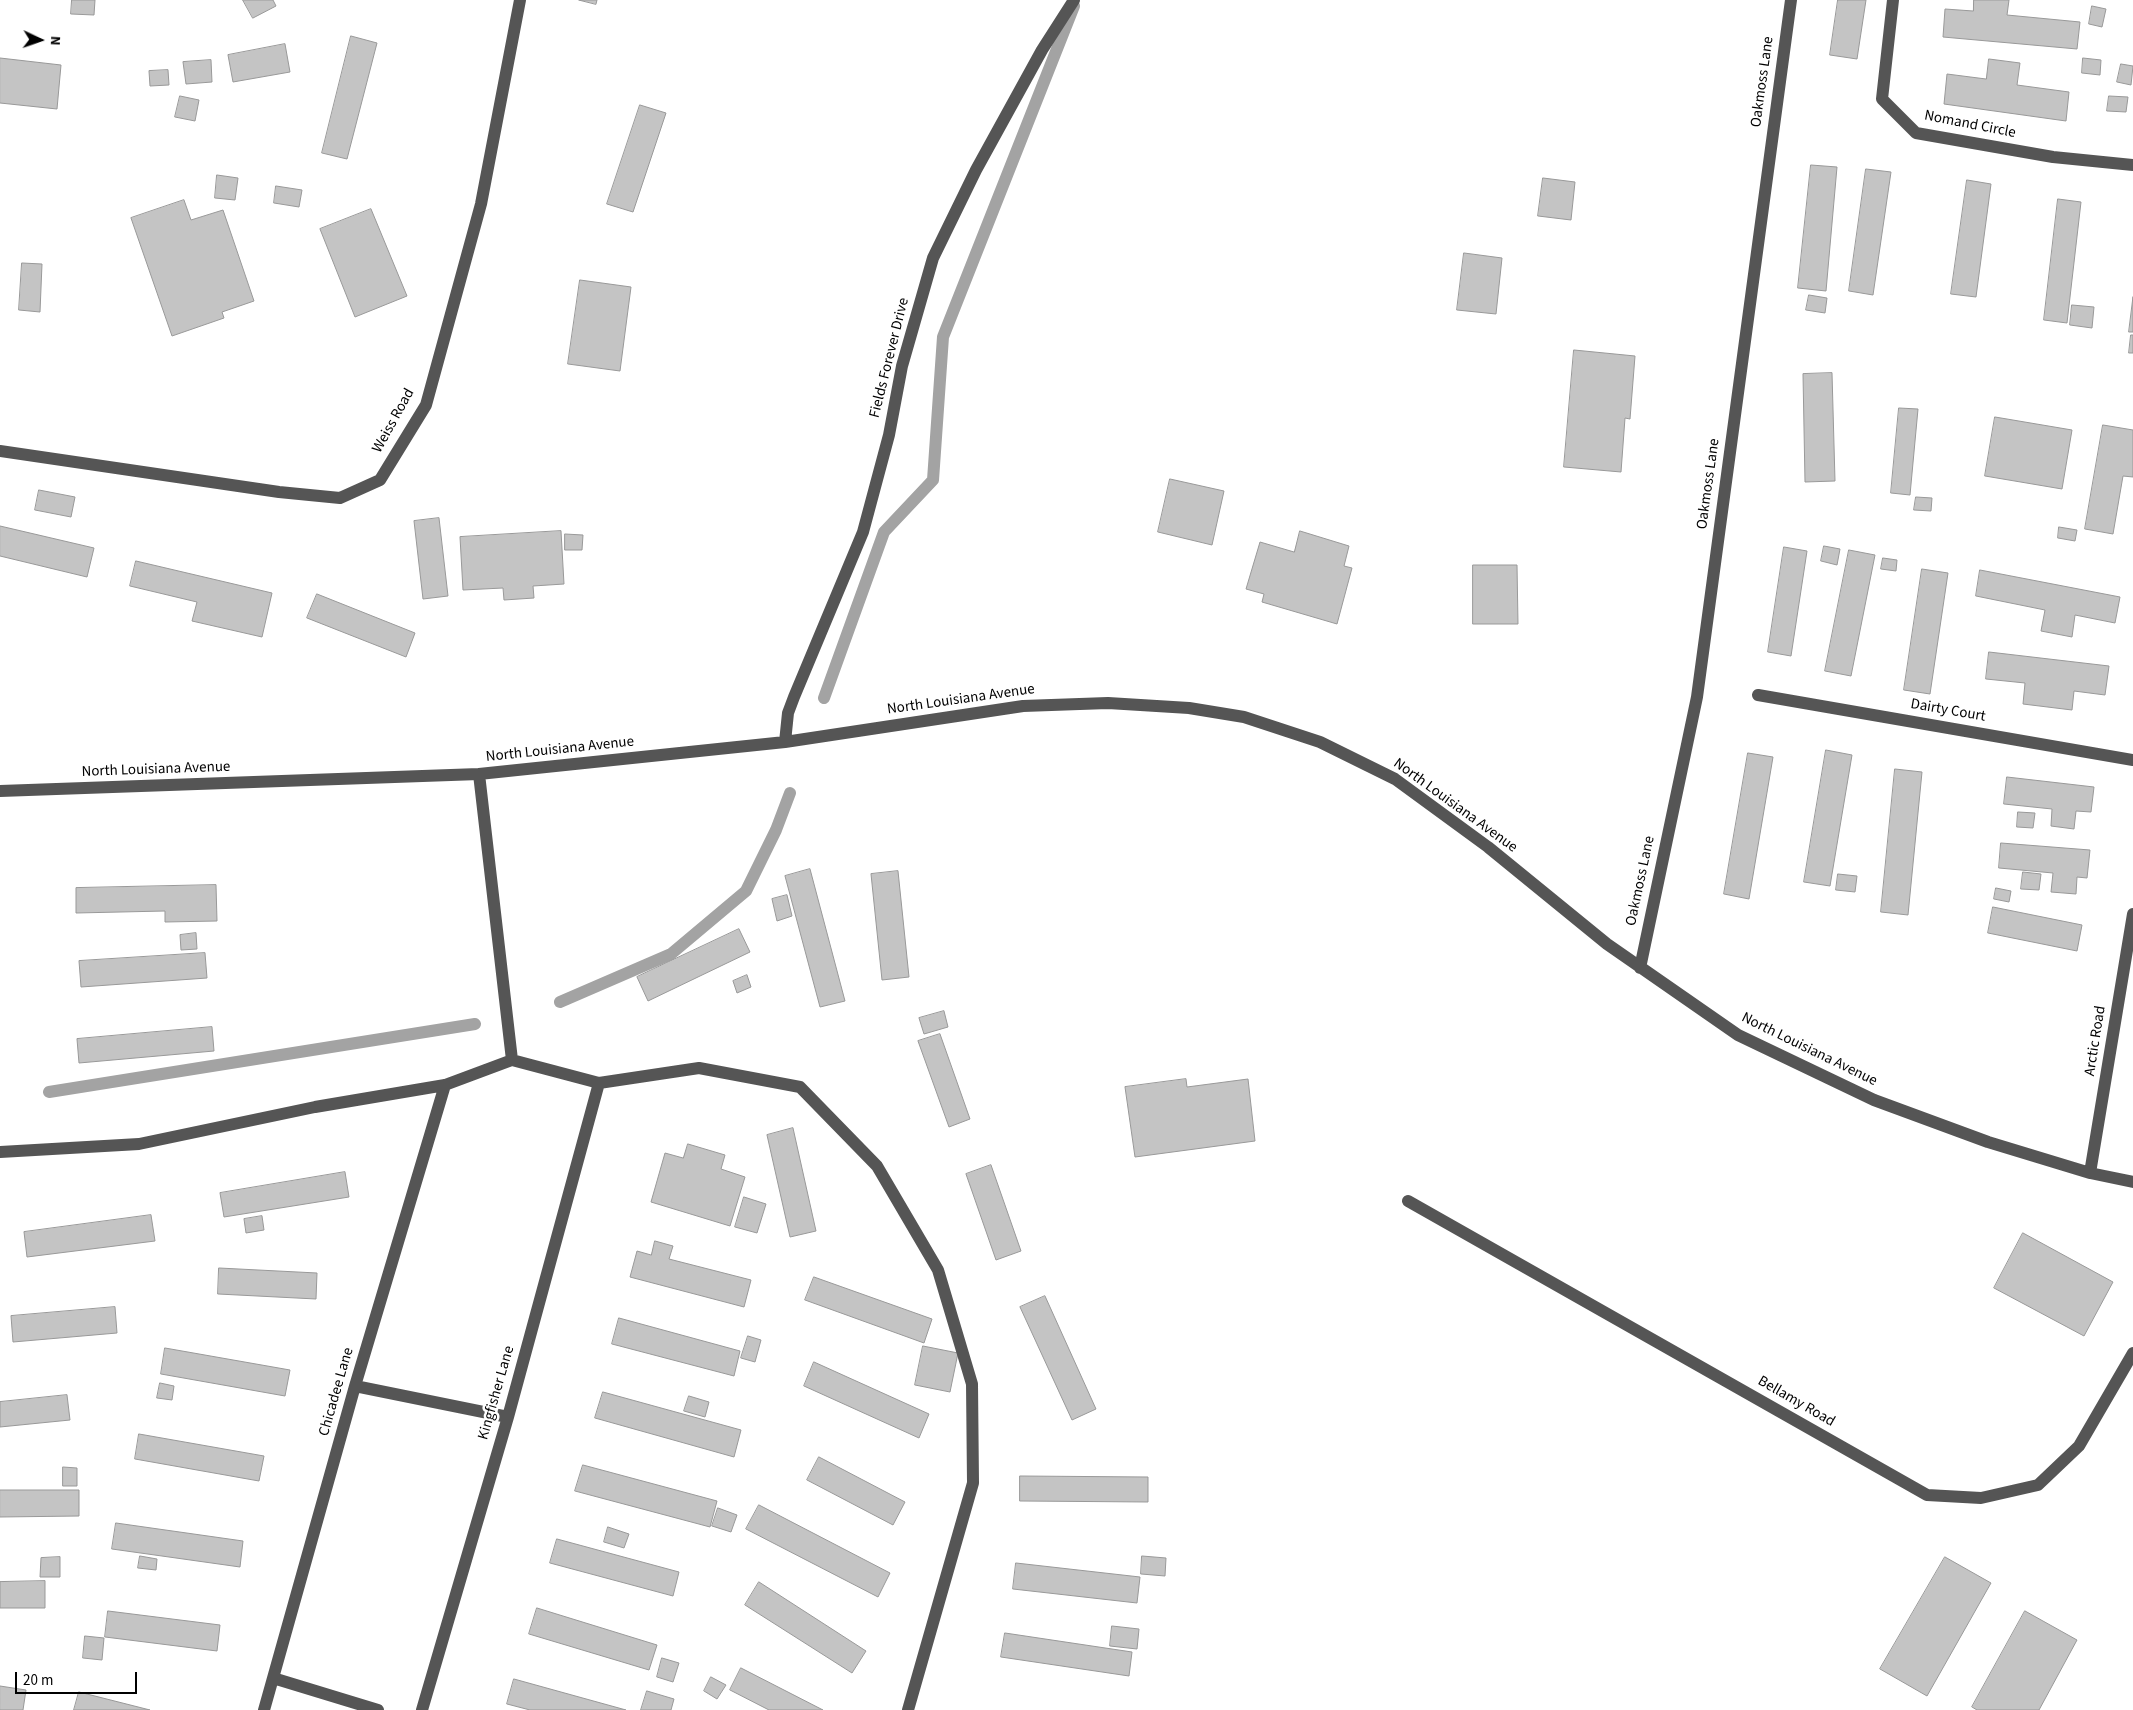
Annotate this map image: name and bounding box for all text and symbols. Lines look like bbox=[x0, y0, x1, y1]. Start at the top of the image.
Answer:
north arrow bbox=[15, 15, 65, 65]
street label: Oakmoss Lane bbox=[1748, 35, 1778, 129]
text: N bbox=[45, 36, 65, 46]
street label: Nomand Circle bbox=[1923, 107, 2017, 143]
street label: Fields Forever Drive bbox=[866, 296, 914, 420]
street label: Weiss Road bbox=[369, 386, 419, 456]
street label: Oakmoss Lane bbox=[1694, 437, 1724, 531]
street label: North Louisiana Avenue bbox=[886, 681, 1036, 719]
street label: Dairty Court bbox=[1909, 696, 1987, 726]
street label: North Louisiana Avenue bbox=[485, 733, 635, 767]
street label: North Louisiana Avenue bbox=[1389, 755, 1521, 857]
street label: North Louisiana Avenue bbox=[81, 758, 231, 782]
street label: Oakmoss Lane bbox=[1623, 834, 1659, 928]
street label: Arctic Road bbox=[2082, 1005, 2110, 1077]
street label: North Louisiana Avenue bbox=[1738, 1009, 1880, 1091]
street label: Kingfisher Lane bbox=[475, 1344, 519, 1442]
street label: Chicadee Lane bbox=[316, 1346, 358, 1438]
street label: Bellamy Road bbox=[1754, 1373, 1838, 1431]
scale bar bbox=[18, 1662, 140, 1694]
text: 20 m bbox=[23, 1670, 53, 1691]

